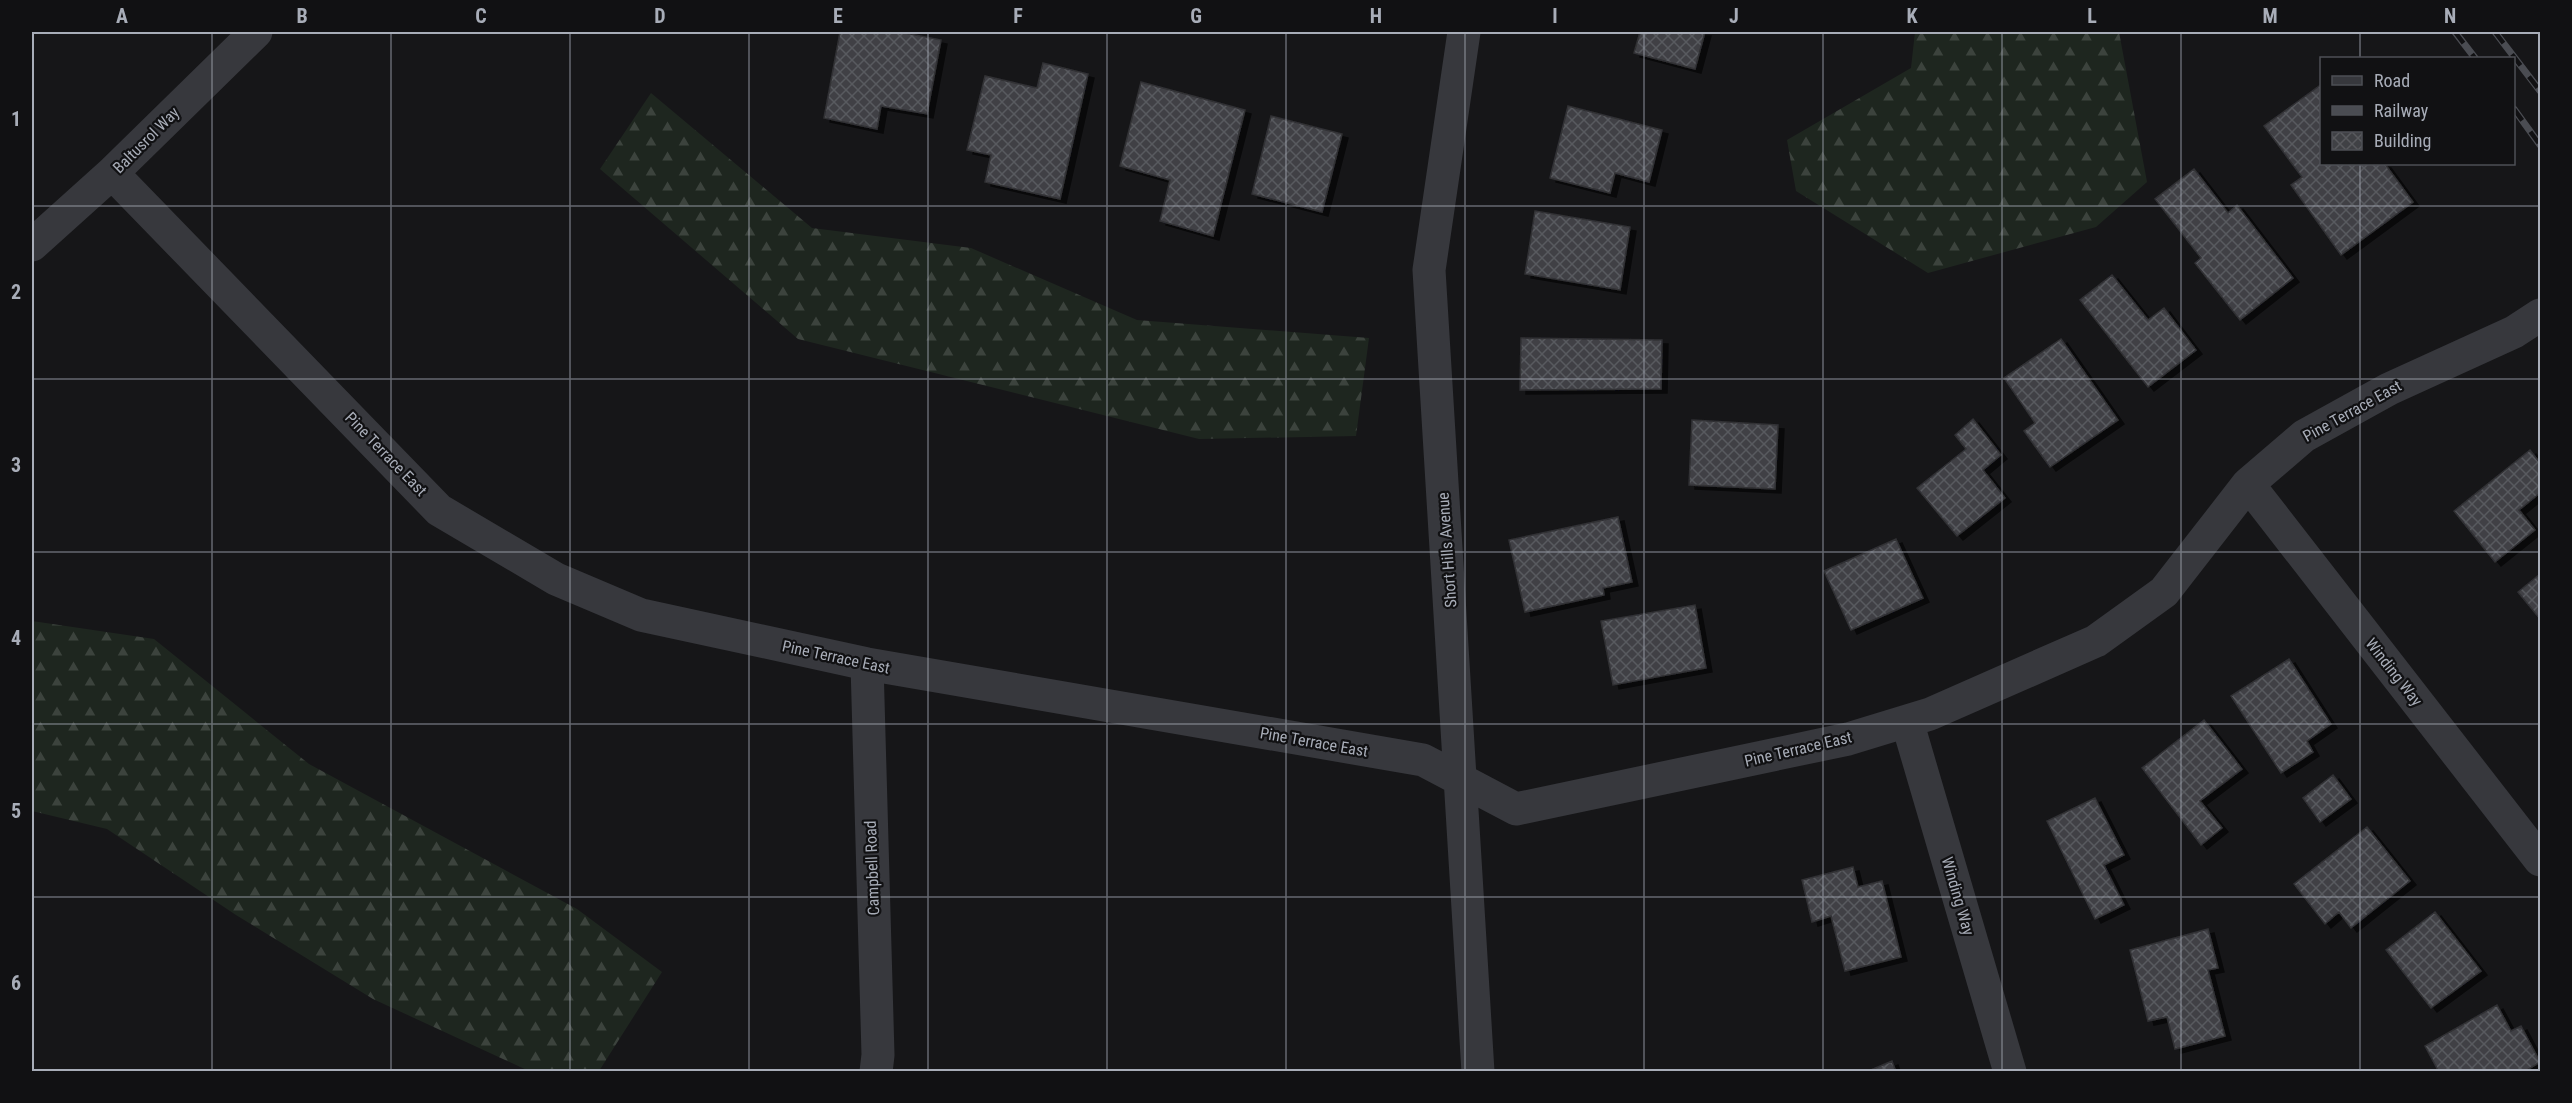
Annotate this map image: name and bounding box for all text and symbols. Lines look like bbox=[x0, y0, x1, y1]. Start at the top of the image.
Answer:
text: A bbox=[116, 4, 128, 28]
text: B bbox=[296, 4, 308, 28]
text: C bbox=[475, 4, 487, 28]
text: D bbox=[654, 4, 666, 28]
text: E bbox=[833, 4, 843, 28]
text: F bbox=[1013, 4, 1023, 28]
text: G bbox=[1190, 4, 1202, 28]
text: H bbox=[1370, 4, 1382, 28]
text: I bbox=[1552, 4, 1558, 28]
text: J bbox=[1729, 4, 1739, 28]
text: K bbox=[1906, 4, 1918, 28]
text: L bbox=[2087, 4, 2097, 28]
text: M bbox=[2262, 4, 2278, 28]
text: N bbox=[2444, 4, 2456, 28]
legend bbox=[2320, 57, 2515, 165]
text: Road bbox=[2374, 70, 2410, 91]
text: Railway bbox=[2374, 100, 2429, 121]
street label: Baltusrol Way bbox=[109, 103, 183, 177]
text: 1 bbox=[11, 107, 21, 131]
text: Building bbox=[2374, 130, 2431, 151]
text: 2 bbox=[11, 280, 21, 304]
street label: Pine Terrace East bbox=[2300, 376, 2405, 446]
street label: Pine Terrace East bbox=[341, 408, 431, 500]
text: 3 bbox=[11, 453, 21, 477]
street label: Short Hills Avenue bbox=[1433, 492, 1461, 608]
text: 4 bbox=[11, 626, 21, 650]
street label: Winding Way bbox=[2362, 634, 2427, 710]
street label: Pine Terrace East bbox=[780, 636, 892, 678]
street label: Pine Terrace East bbox=[1258, 723, 1370, 761]
street label: Pine Terrace East bbox=[1743, 727, 1854, 771]
text: 5 bbox=[11, 799, 21, 823]
street label: Campbell Road bbox=[861, 820, 883, 916]
street label: Winding Way bbox=[1938, 855, 1978, 938]
text: 6 bbox=[11, 971, 21, 995]

